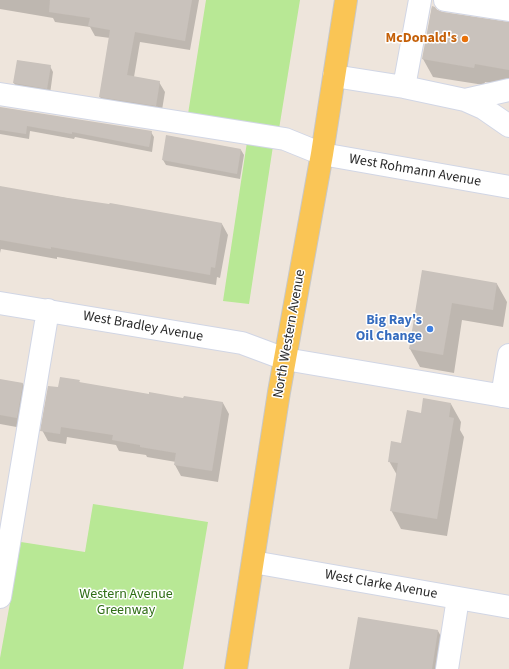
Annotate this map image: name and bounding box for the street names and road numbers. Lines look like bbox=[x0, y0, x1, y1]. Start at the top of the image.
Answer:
street label: West Rohmann Avenue bbox=[348, 151, 482, 191]
street label: North Western Avenue bbox=[270, 268, 310, 400]
street label: West Bradley Avenue bbox=[82, 308, 204, 346]
street label: West Clarke Avenue bbox=[323, 567, 439, 603]

